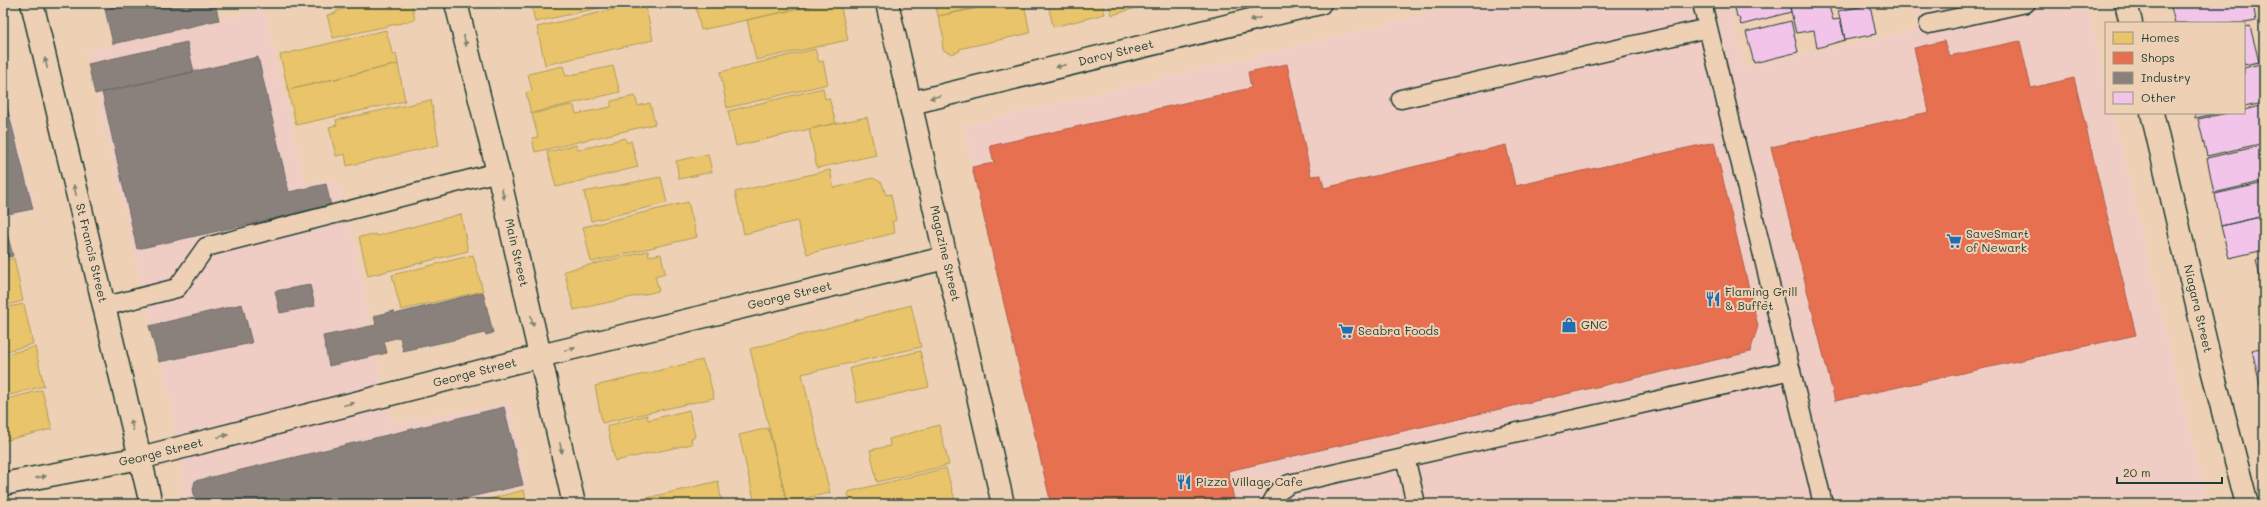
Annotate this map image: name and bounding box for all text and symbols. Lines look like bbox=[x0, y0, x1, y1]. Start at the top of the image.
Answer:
one-way arrow bbox=[1249, 16, 1261, 22]
legend bbox=[2105, 22, 2245, 114]
text: Homes bbox=[2141, 29, 2180, 45]
one-way arrow bbox=[463, 35, 469, 47]
street label: Darcy Street bbox=[1076, 35, 1155, 69]
text: Shops bbox=[2141, 49, 2175, 65]
one-way arrow bbox=[43, 57, 49, 69]
one-way arrow bbox=[1055, 63, 1067, 69]
text: Industry bbox=[2141, 69, 2190, 85]
text: Other bbox=[2141, 89, 2176, 105]
one-way arrow bbox=[928, 94, 940, 100]
one-way arrow bbox=[72, 184, 78, 196]
one-way arrow bbox=[500, 188, 506, 201]
street label: St Francis Street bbox=[73, 202, 112, 304]
street label: Magazine Street bbox=[927, 204, 965, 303]
street label: Main Street bbox=[502, 217, 533, 288]
place label: SaveSmart of Newark bbox=[1966, 225, 2029, 255]
supermarket icon: SaveSmart of Newark bbox=[1945, 232, 1963, 250]
street label: Niagara Street bbox=[2181, 263, 2217, 354]
street label: George Street bbox=[746, 277, 833, 313]
place label: Flaming Grill & Buffet bbox=[1725, 283, 1798, 313]
restaurant icon: Flaming Grill & Buffet bbox=[1704, 290, 1722, 308]
one-way arrow bbox=[529, 315, 535, 327]
shop icon: GNC bbox=[1560, 316, 1578, 334]
place label: GNC bbox=[1581, 316, 1608, 332]
supermarket icon: Seabra Foods bbox=[1337, 322, 1355, 340]
place label: Seabra Foods bbox=[1358, 322, 1439, 338]
one-way arrow bbox=[564, 345, 576, 351]
street label: George Street bbox=[431, 353, 518, 390]
one-way arrow bbox=[343, 401, 355, 407]
one-way arrow bbox=[129, 419, 135, 431]
street label: George Street bbox=[117, 433, 204, 469]
one-way arrow bbox=[217, 433, 229, 439]
one-way arrow bbox=[559, 442, 565, 454]
scale bar bbox=[2117, 459, 2222, 485]
text: 20 m bbox=[2123, 464, 2151, 480]
one-way arrow bbox=[35, 473, 47, 479]
restaurant icon: Pizza Village Cafe bbox=[1175, 473, 1193, 491]
place label: Pizza Village Cafe bbox=[1196, 473, 1303, 489]

